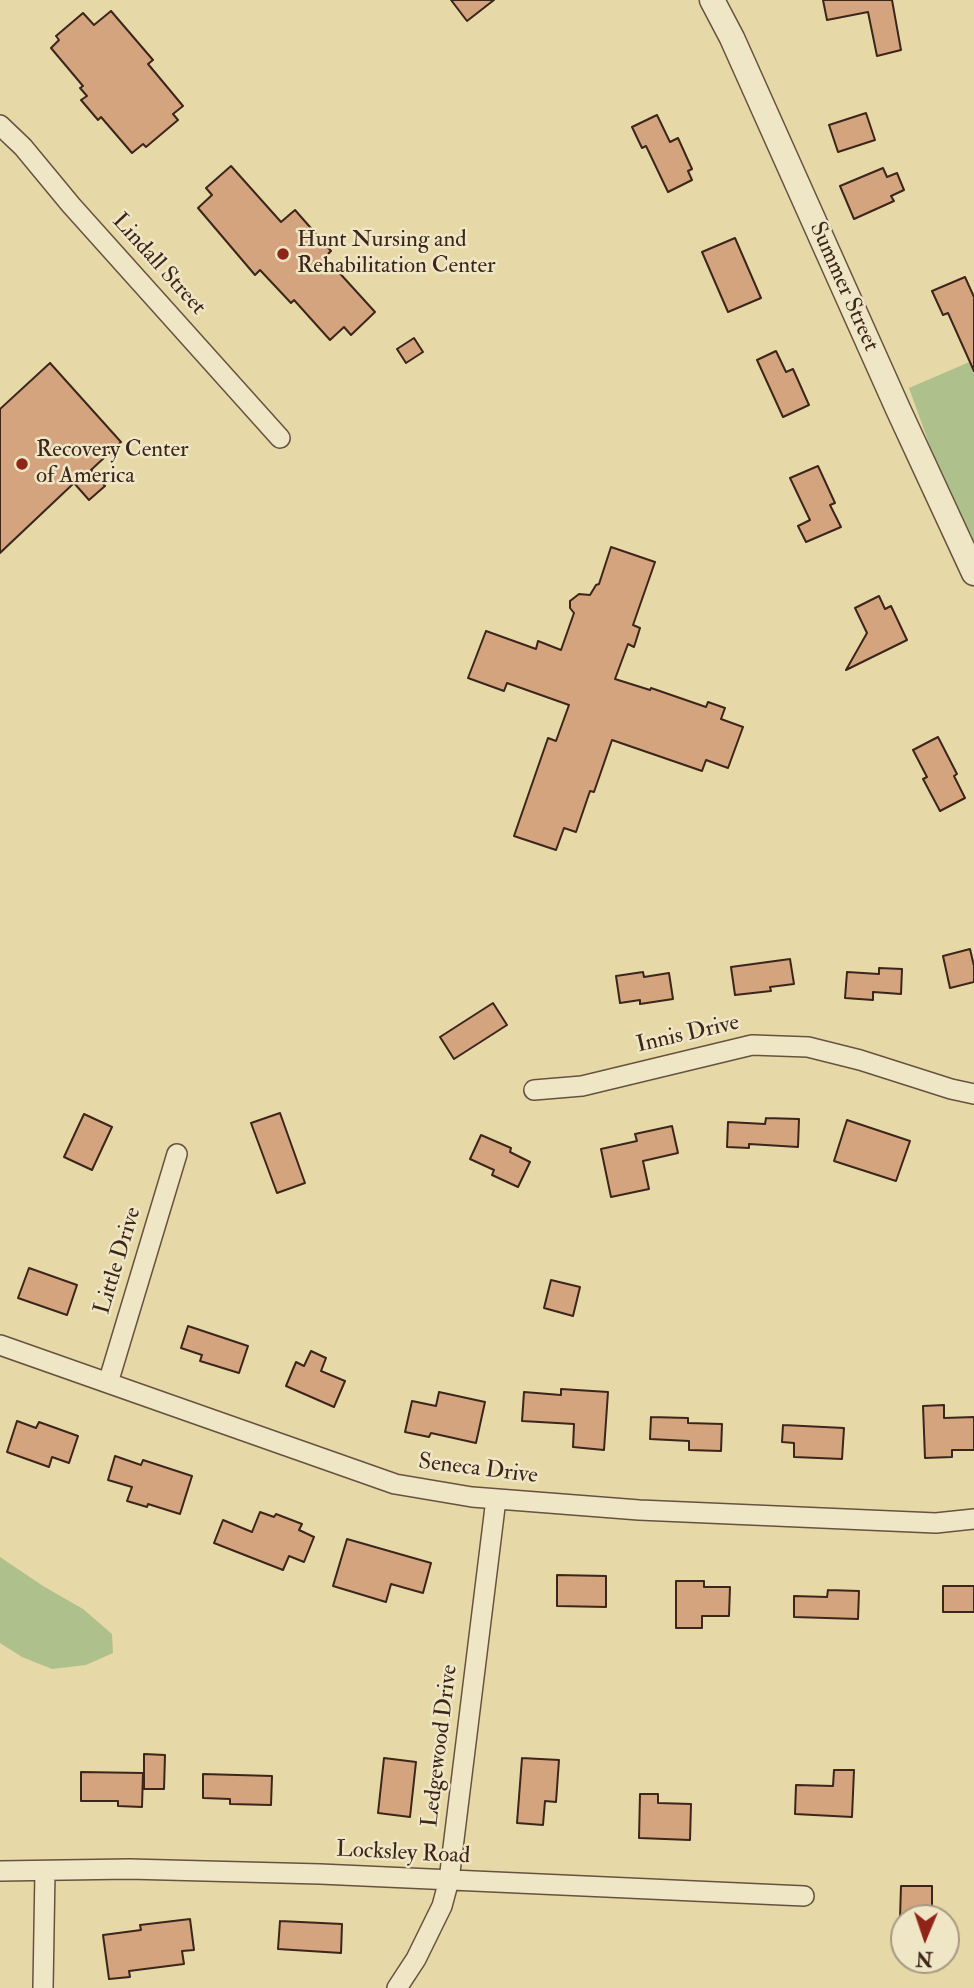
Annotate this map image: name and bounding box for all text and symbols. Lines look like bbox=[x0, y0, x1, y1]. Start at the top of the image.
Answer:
street label: Lindall Street bbox=[105, 208, 211, 322]
street label: Summer Street bbox=[802, 218, 884, 356]
place label: Hunt Nursing and Rehabilitation Center bbox=[297, 227, 496, 281]
marker: Hunt Nursing and Rehabilitation Center bbox=[275, 246, 291, 262]
place label: Recovery Center of America bbox=[36, 437, 189, 491]
marker: Recovery Center of America bbox=[14, 456, 30, 472]
street label: Innis Drive bbox=[634, 1010, 742, 1060]
street label: Little Drive bbox=[90, 1204, 148, 1318]
street label: Seneca Drive bbox=[417, 1449, 539, 1491]
street label: Ledgewood Drive bbox=[417, 1663, 465, 1829]
street label: Locksley Road bbox=[335, 1837, 471, 1871]
north arrow bbox=[890, 1904, 960, 1974]
text: N bbox=[915, 1946, 933, 1970]

